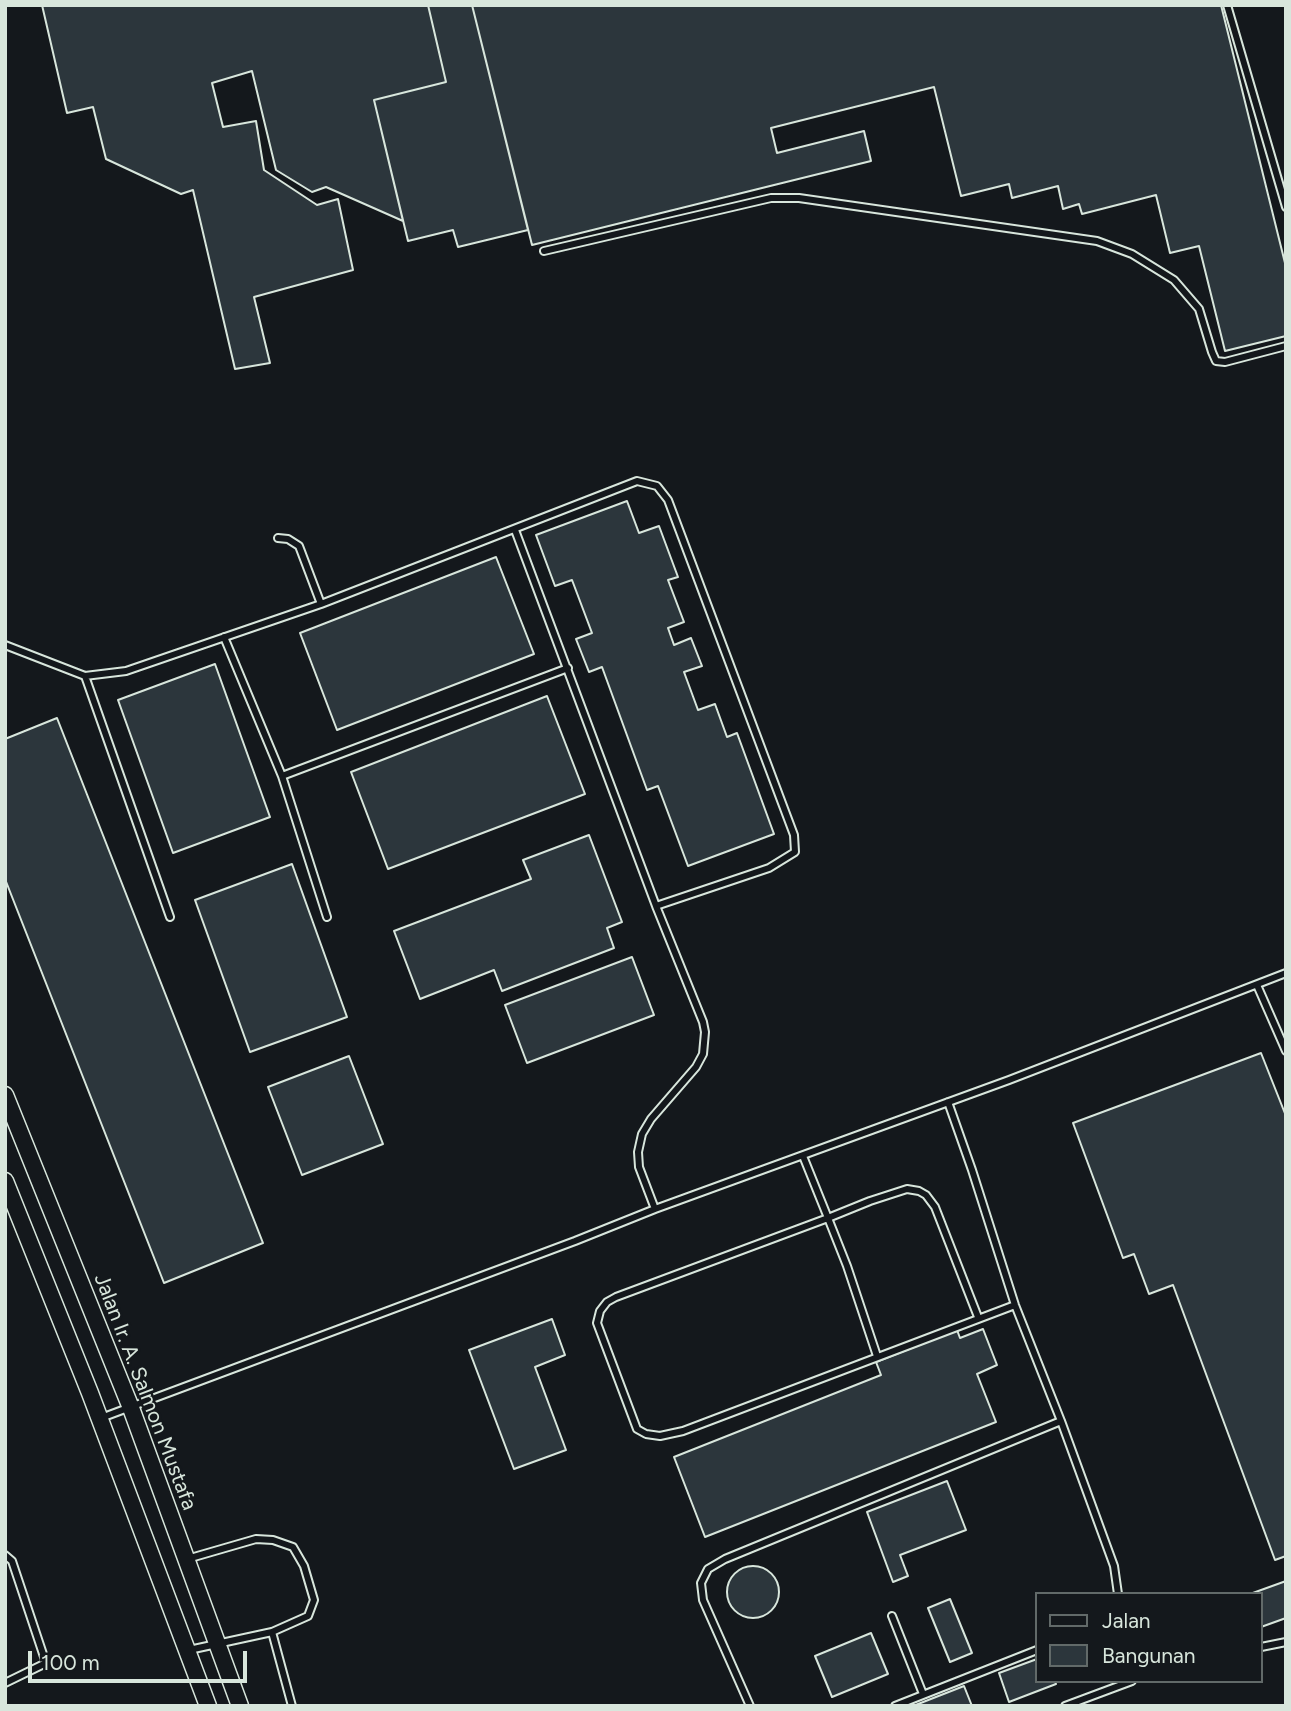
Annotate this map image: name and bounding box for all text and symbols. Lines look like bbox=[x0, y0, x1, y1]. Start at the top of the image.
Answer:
street label: Jalan Ir. A. Salmon Mustafa bbox=[88, 1270, 202, 1514]
legend bbox=[1036, 1592, 1263, 1683]
text: Jalan bbox=[1102, 1608, 1151, 1633]
scale bar bbox=[32, 1638, 250, 1682]
text: Bangunan bbox=[1102, 1643, 1195, 1668]
text: 100 m bbox=[41, 1650, 100, 1675]

